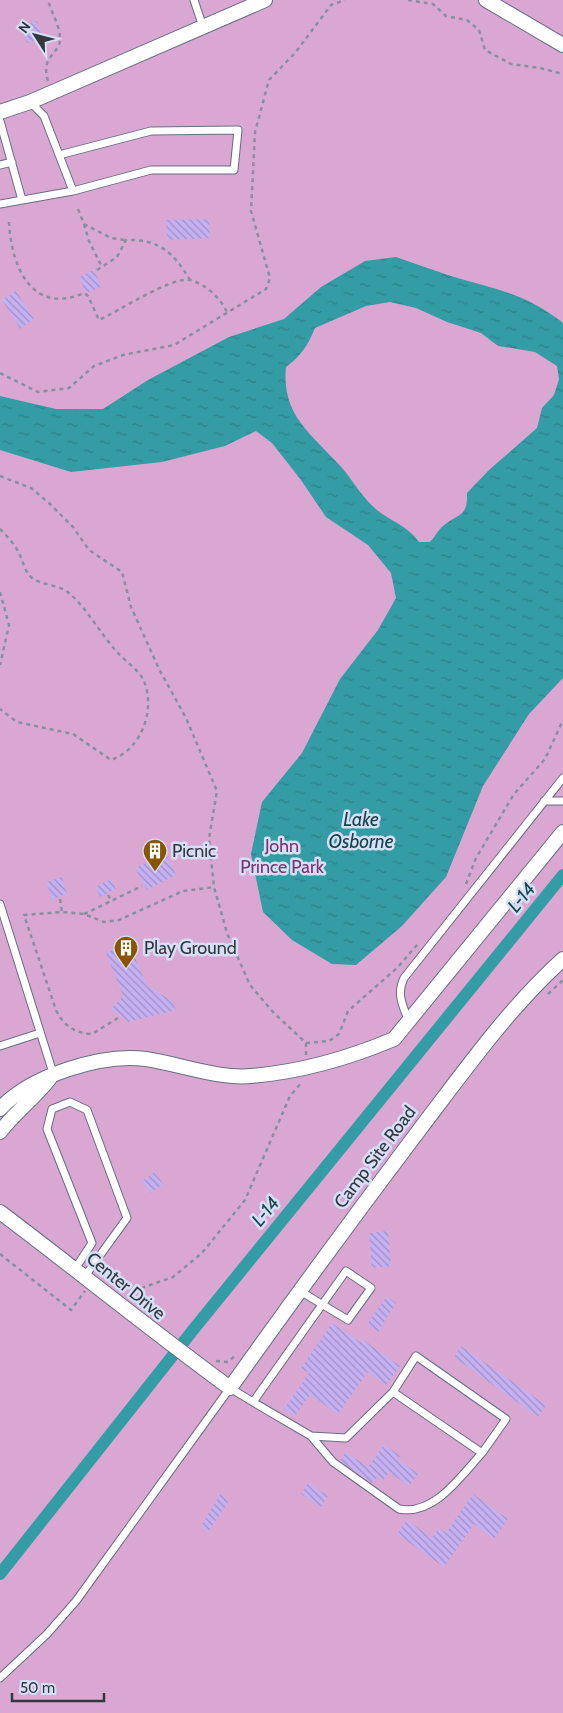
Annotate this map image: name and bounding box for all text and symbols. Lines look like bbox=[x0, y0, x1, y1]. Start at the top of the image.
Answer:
north arrow bbox=[10, 10, 60, 60]
text: N bbox=[14, 18, 35, 37]
water label: Lake Osborne bbox=[329, 808, 394, 853]
park label: John Prince Park bbox=[240, 835, 325, 878]
building icon: Picnic bbox=[142, 838, 168, 872]
place label: Picnic bbox=[172, 840, 216, 862]
water label: L-14 bbox=[503, 878, 540, 917]
building icon: Play Ground bbox=[113, 935, 139, 969]
place label: Play Ground bbox=[144, 937, 237, 959]
street label: Camp Site Road bbox=[329, 1102, 421, 1212]
water label: L-14 bbox=[247, 1192, 284, 1231]
street label: Center Drive bbox=[82, 1247, 170, 1325]
scale bar bbox=[12, 1670, 105, 1702]
text: 50 m bbox=[20, 1679, 55, 1697]

